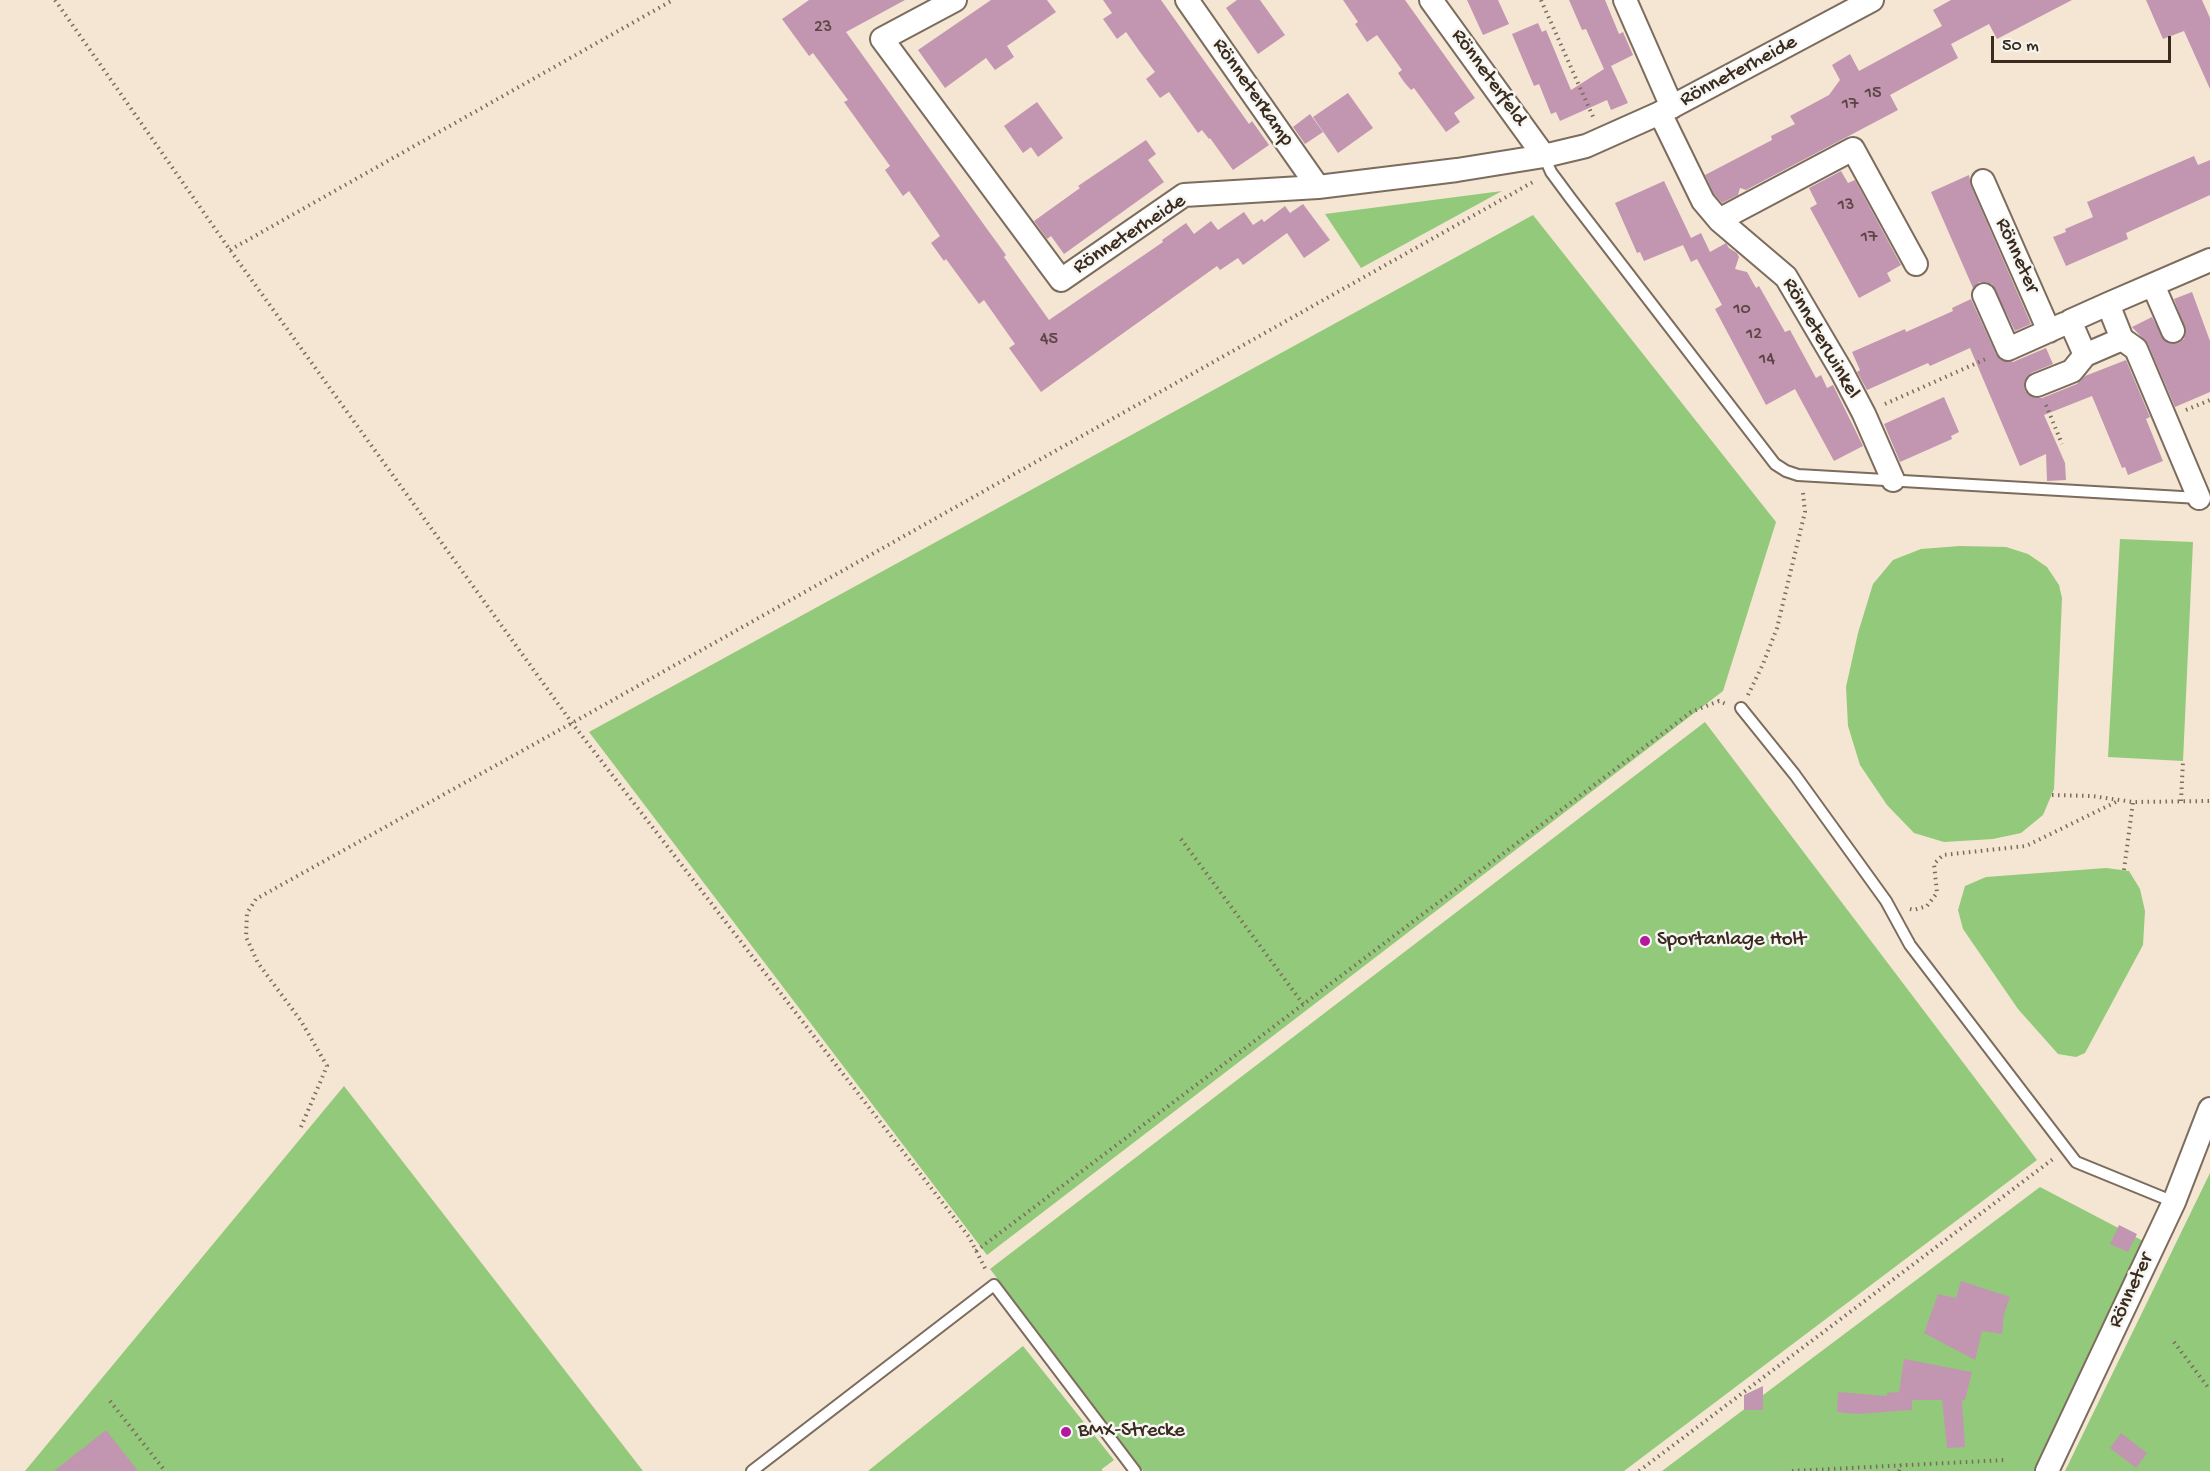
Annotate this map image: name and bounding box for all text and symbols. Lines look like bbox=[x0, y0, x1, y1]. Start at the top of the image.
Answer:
house number: 23 bbox=[814, 17, 832, 39]
scale bar bbox=[1994, 24, 2174, 62]
street label: Rönneterfeld bbox=[1444, 25, 1532, 131]
street label: Rönneterheide bbox=[1676, 31, 1802, 113]
street label: Rönneterkamp bbox=[1206, 34, 1298, 152]
text: 50 m bbox=[2002, 36, 2039, 57]
house number: 15 bbox=[1865, 83, 1881, 105]
house number: 17 bbox=[1842, 94, 1858, 116]
street label: Rönneterheide bbox=[1069, 189, 1191, 281]
house number: 13 bbox=[1838, 195, 1854, 217]
street label: Rönneter bbox=[1988, 215, 2044, 297]
house number: 17 bbox=[1861, 227, 1877, 249]
street label: Rönneterwinkel bbox=[1775, 274, 1865, 404]
house number: 10 bbox=[1733, 299, 1751, 321]
house number: 12 bbox=[1746, 324, 1762, 346]
house number: 45 bbox=[1040, 329, 1058, 351]
house number: 14 bbox=[1759, 349, 1775, 371]
place label: Sportanlage Holt bbox=[1657, 928, 1806, 954]
marker: Sportanlage Holt bbox=[1638, 934, 1652, 948]
street label: Rönneter bbox=[2104, 1250, 2160, 1332]
place label: BMX-Strecke bbox=[1078, 1419, 1185, 1445]
marker: BMX-Strecke bbox=[1059, 1425, 1073, 1439]

